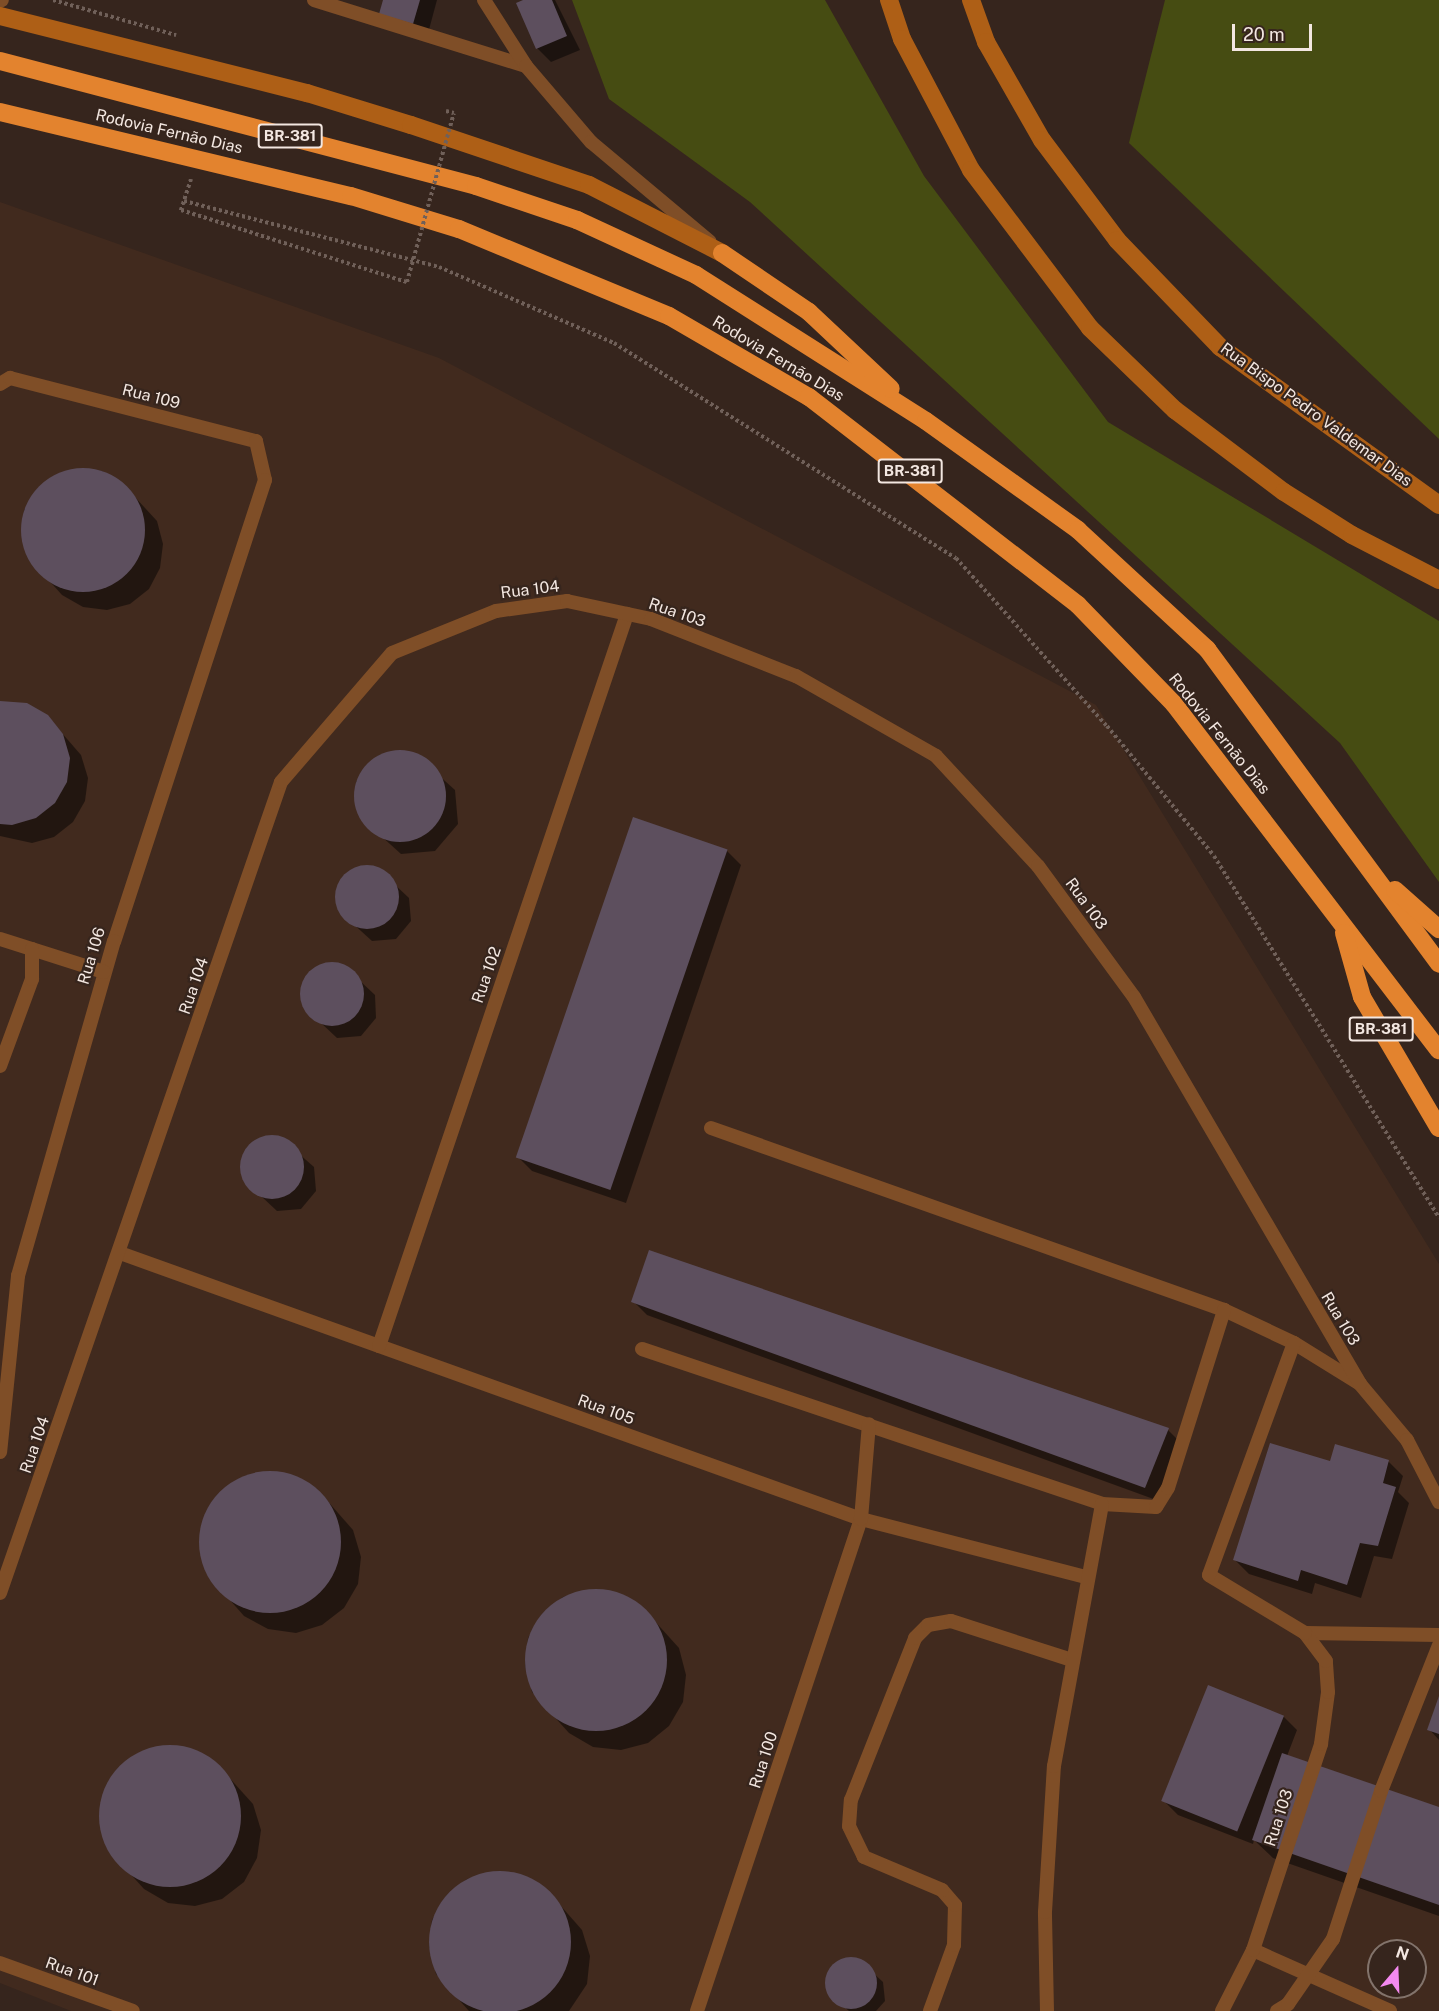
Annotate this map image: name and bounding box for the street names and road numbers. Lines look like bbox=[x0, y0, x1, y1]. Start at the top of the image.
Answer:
street label: Rodovia Fernão Dias bbox=[94, 106, 244, 158]
road number: BR-381 bbox=[257, 124, 323, 148]
street label: Rodovia Fernão Dias bbox=[709, 312, 847, 406]
street label: Rua Bispo Pedro Valdemar Dias bbox=[1216, 339, 1416, 491]
street label: Rua 109 bbox=[120, 381, 182, 413]
road number: BR-381 bbox=[877, 459, 943, 483]
street label: Rua 104 bbox=[500, 577, 560, 603]
street label: Rua 103 bbox=[646, 594, 708, 632]
street label: Rodovia Fernão Dias bbox=[1164, 670, 1274, 798]
street label: Rua 103 bbox=[1061, 874, 1111, 934]
street label: Rua 106 bbox=[74, 925, 110, 987]
street label: Rua 102 bbox=[468, 944, 506, 1006]
street label: Rua 104 bbox=[175, 955, 213, 1017]
road number: BR-381 bbox=[1348, 1017, 1414, 1041]
street label: Rua 103 bbox=[1317, 1289, 1363, 1349]
street label: Rua 105 bbox=[575, 1391, 637, 1429]
street label: Rua 104 bbox=[16, 1414, 54, 1476]
street label: Rua 100 bbox=[746, 1729, 782, 1791]
street label: Rua 103 bbox=[1261, 1787, 1297, 1849]
street label: Rua 101 bbox=[43, 1953, 101, 1991]

